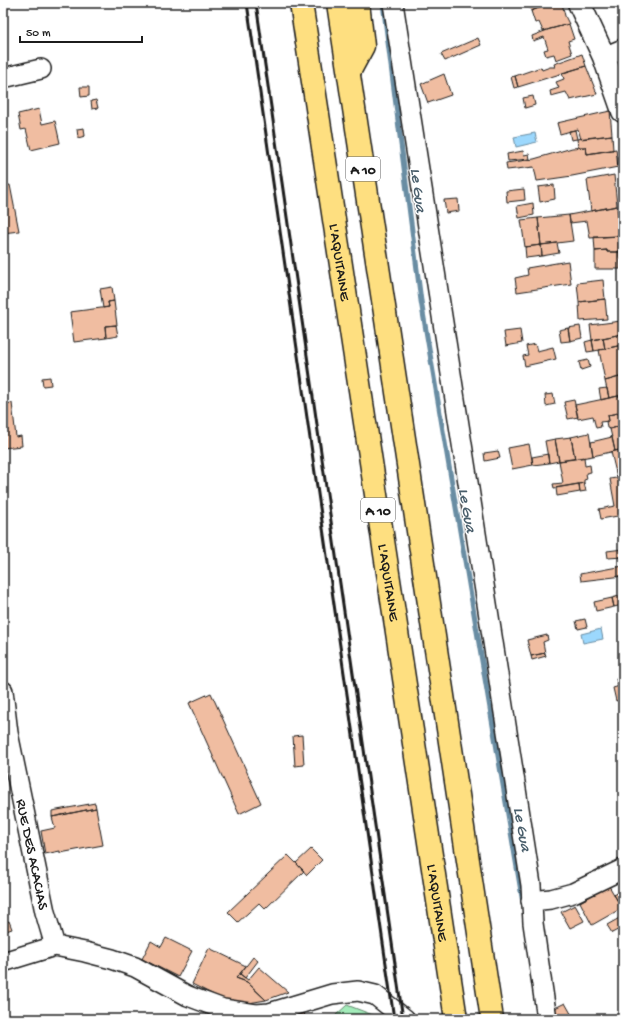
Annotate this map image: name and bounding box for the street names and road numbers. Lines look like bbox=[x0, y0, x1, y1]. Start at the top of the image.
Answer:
road number: A 10 bbox=[346, 157, 380, 181]
street label: L'AQUITAINE bbox=[324, 222, 353, 303]
road number: A 10 bbox=[361, 498, 395, 522]
street label: L'AQUITAINE bbox=[373, 543, 402, 623]
street label: RUE DES ACACIAS bbox=[11, 798, 51, 912]
street label: L'AQUITAINE bbox=[421, 863, 451, 943]

